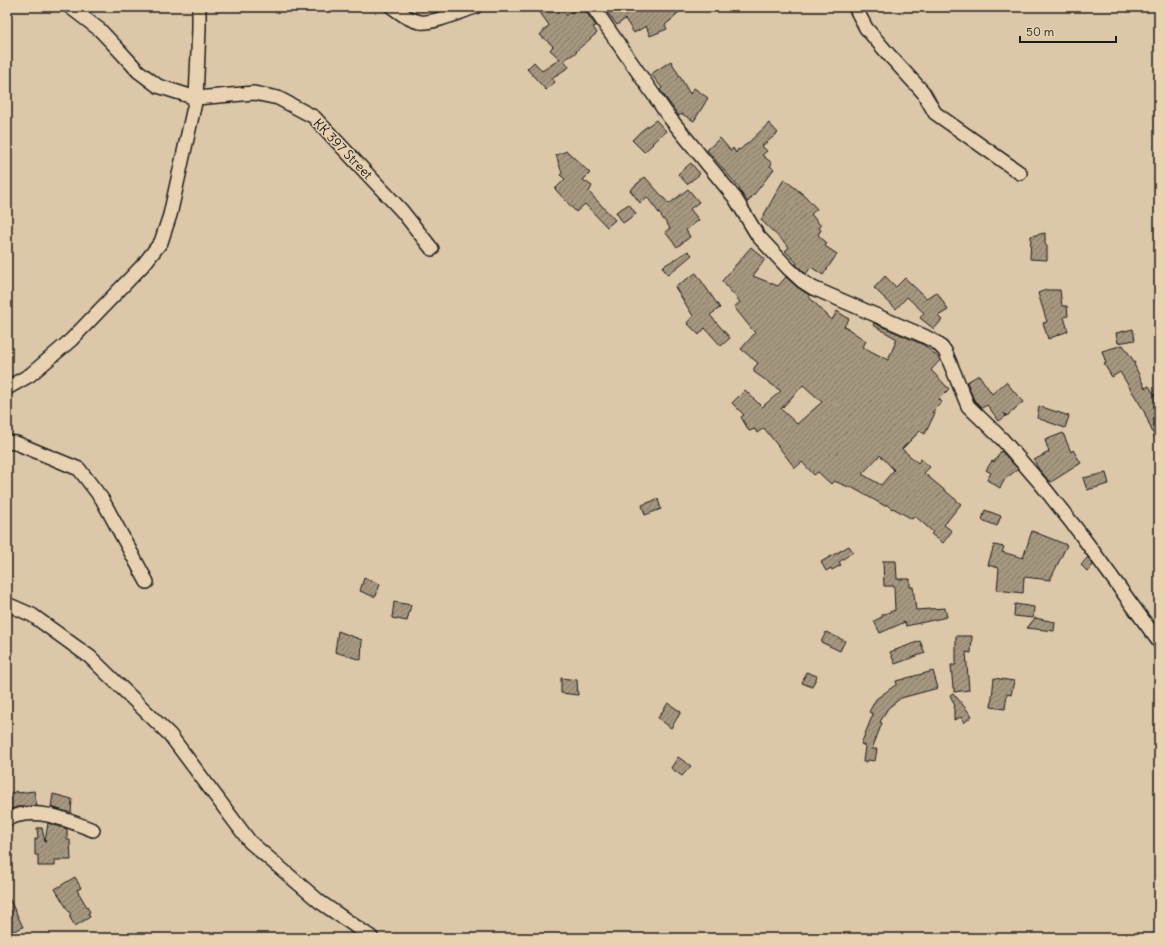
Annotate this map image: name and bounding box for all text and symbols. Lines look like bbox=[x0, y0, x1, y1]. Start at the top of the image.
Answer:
scale bar bbox=[1020, 18, 1116, 44]
text: 50 m bbox=[1026, 24, 1055, 39]
street label: KK 397 Street bbox=[310, 115, 377, 183]

